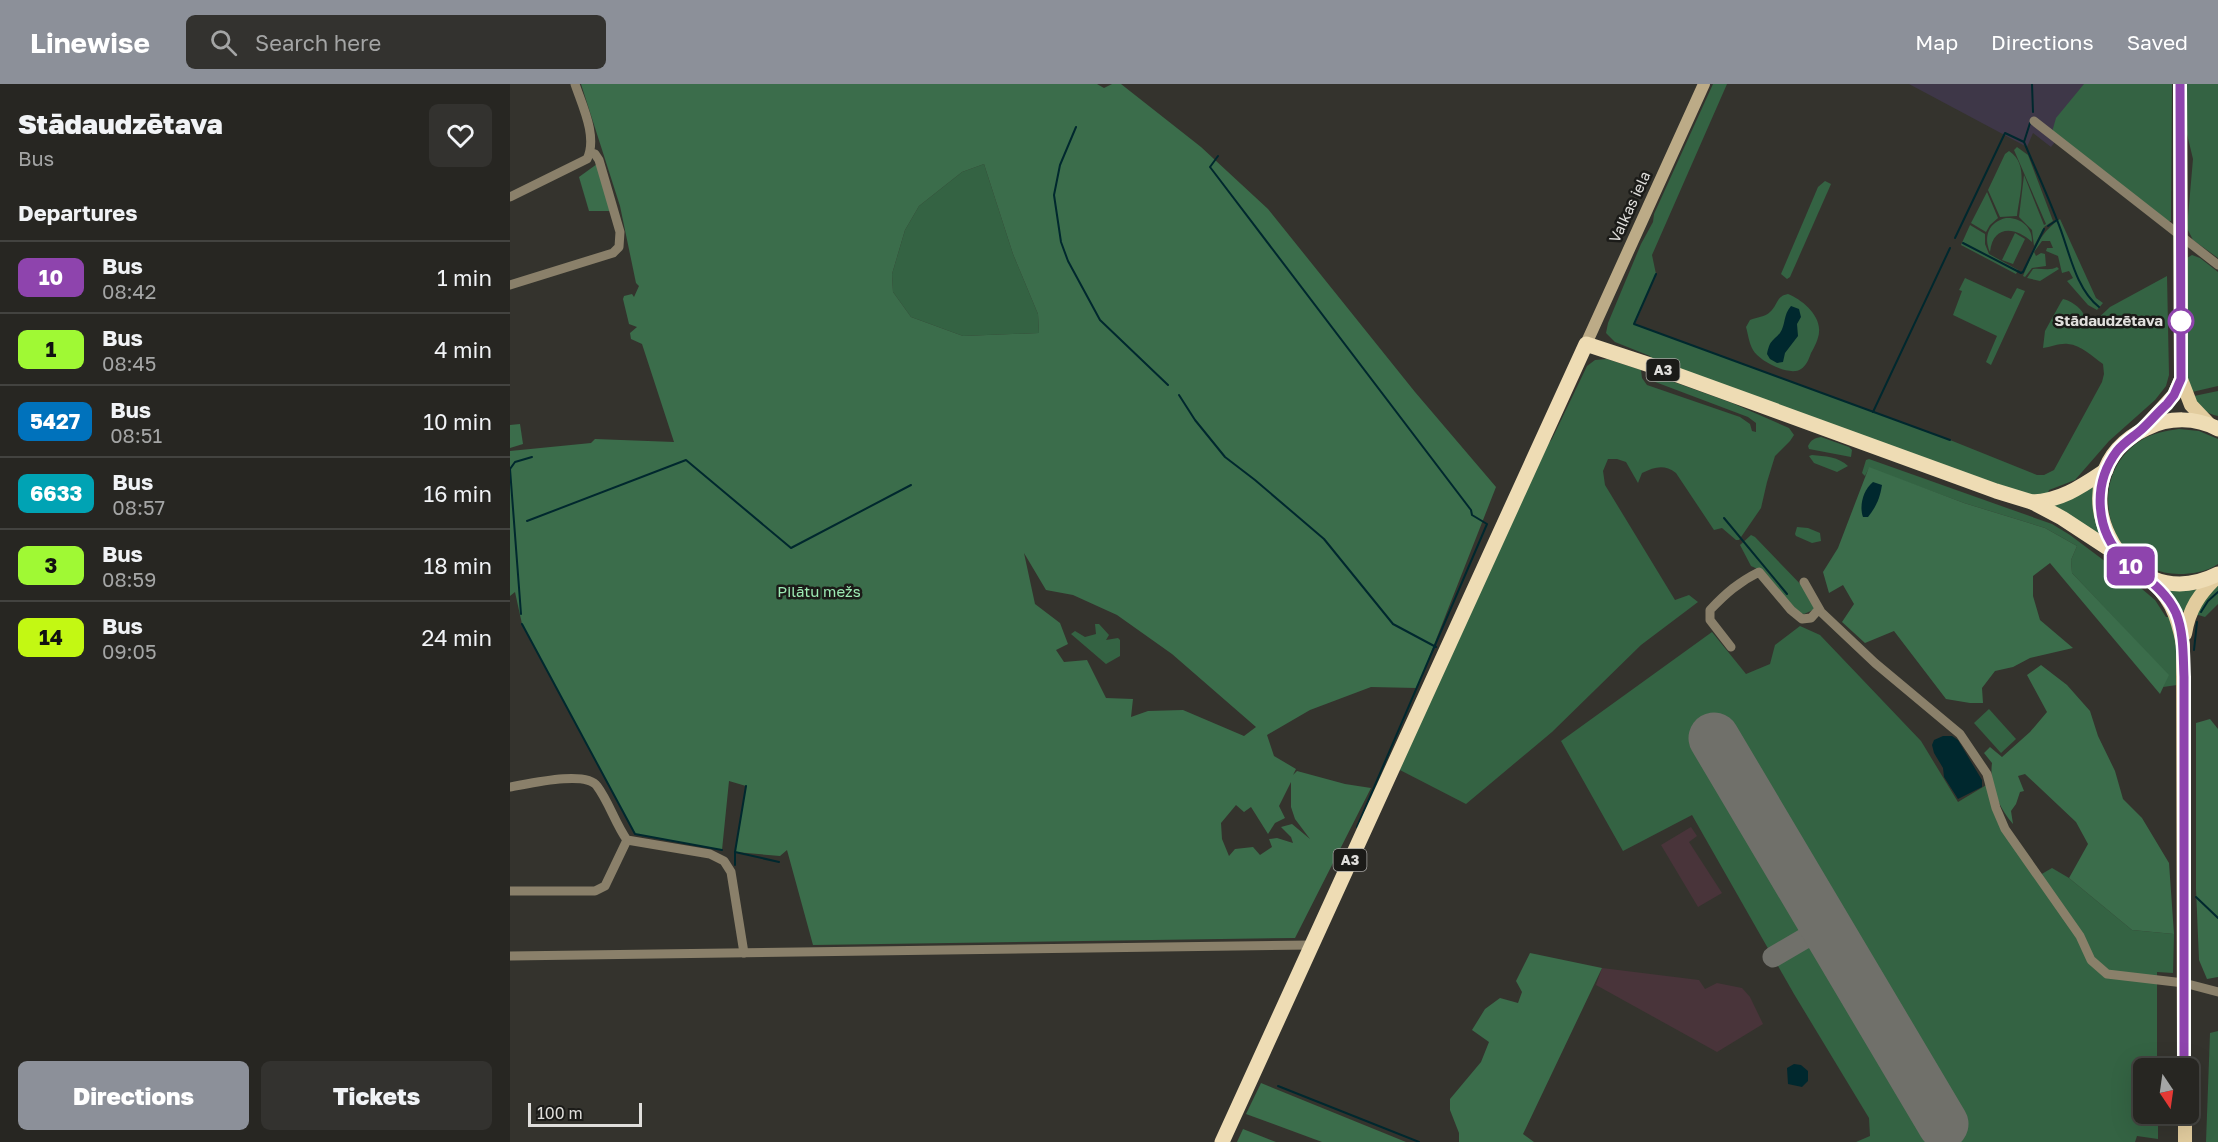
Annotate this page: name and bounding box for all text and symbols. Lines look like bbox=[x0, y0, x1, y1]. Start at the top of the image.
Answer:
search box bbox=[186, 15, 606, 69]
text: Linewise bbox=[30, 26, 150, 59]
icon: search bbox=[207, 26, 240, 59]
text: Search here bbox=[255, 29, 381, 56]
text: Map bbox=[1915, 29, 1958, 55]
text: Directions bbox=[1991, 29, 2094, 55]
text: Saved bbox=[2127, 29, 2188, 55]
button: heart bbox=[429, 104, 492, 167]
text: Stādaudzētava bbox=[18, 107, 223, 140]
text: Bus bbox=[18, 146, 54, 170]
street label: Valkas iela bbox=[1605, 168, 1654, 245]
text: Departures bbox=[18, 199, 137, 226]
text: Bus bbox=[102, 252, 143, 279]
text: 10 bbox=[39, 264, 63, 290]
text: 1 min bbox=[437, 264, 492, 291]
text: 08:42 bbox=[102, 279, 156, 303]
marker: Stādaudzētava bbox=[2168, 308, 2194, 334]
place label: Stādaudzētava bbox=[2054, 311, 2163, 329]
text: Bus bbox=[102, 324, 143, 351]
text: 1 bbox=[46, 336, 56, 362]
text: 4 min bbox=[434, 336, 492, 363]
text: 08:45 bbox=[102, 351, 156, 375]
road number: A3 bbox=[1646, 359, 1680, 381]
text: Bus bbox=[110, 396, 151, 423]
text: 5427 bbox=[30, 408, 80, 434]
text: 10 min bbox=[423, 408, 492, 435]
text: 08:51 bbox=[110, 423, 162, 447]
text: Bus bbox=[112, 468, 153, 495]
text: 6633 bbox=[30, 480, 82, 506]
text: 16 min bbox=[424, 480, 492, 507]
text: 08:57 bbox=[112, 495, 165, 519]
text: Bus bbox=[102, 540, 143, 567]
line badge: 10 bbox=[2104, 546, 2158, 586]
text: 3 bbox=[45, 552, 57, 578]
text: 18 min bbox=[424, 552, 492, 579]
text: 10 bbox=[2119, 553, 2143, 579]
text: 08:59 bbox=[102, 567, 156, 591]
park label: Pilātu mežs bbox=[777, 582, 861, 600]
text: Bus bbox=[102, 612, 143, 639]
text: 14 bbox=[39, 624, 63, 650]
text: 24 min bbox=[421, 624, 492, 651]
text: 09:05 bbox=[102, 639, 157, 663]
road number: A3 bbox=[1334, 849, 1366, 871]
north arrow bbox=[2133, 1058, 2199, 1124]
map controls bbox=[2133, 1058, 2199, 1124]
button: Directions bbox=[18, 1061, 249, 1130]
button: Tickets bbox=[261, 1061, 492, 1130]
scale bar bbox=[528, 1100, 642, 1128]
text: 100 m bbox=[537, 1103, 583, 1123]

